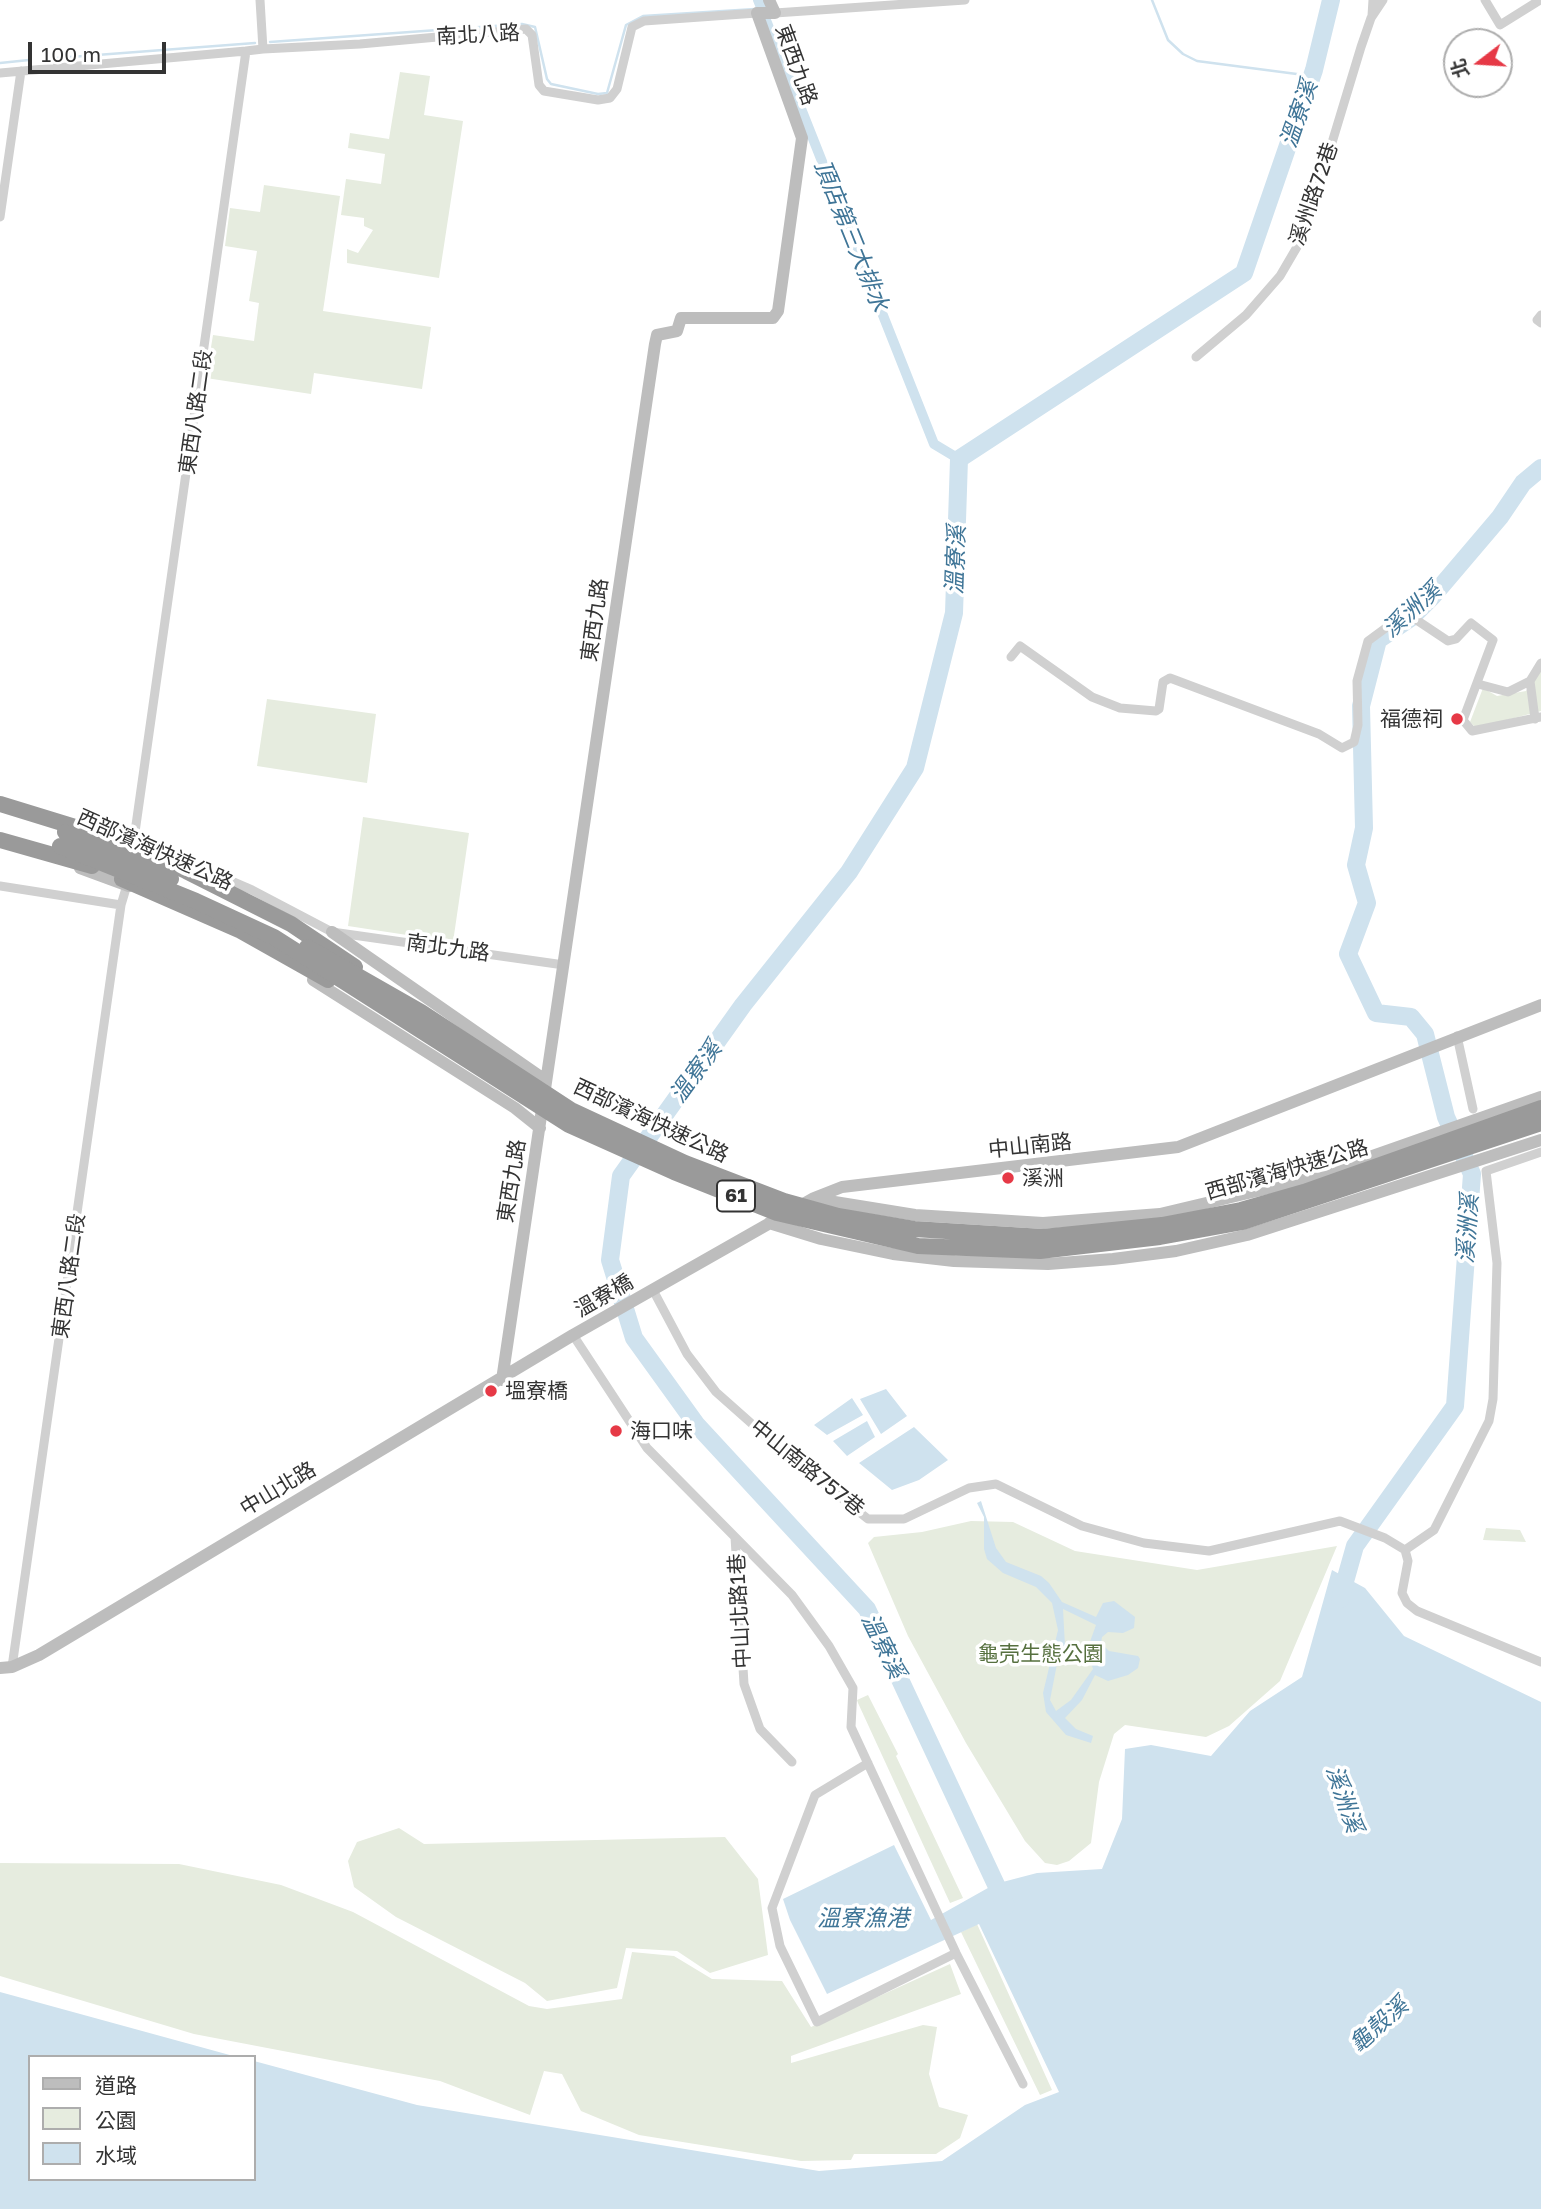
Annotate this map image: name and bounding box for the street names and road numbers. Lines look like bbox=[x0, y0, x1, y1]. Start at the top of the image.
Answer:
street label: 南北八路 bbox=[435, 20, 521, 50]
street label: 東西九路 bbox=[770, 21, 822, 109]
street label: 溪州路72巷 bbox=[1285, 139, 1343, 249]
street label: 東西八路二段 bbox=[175, 348, 217, 476]
street label: 東西九路 bbox=[577, 577, 613, 663]
street label: 西部濱海快速公路 bbox=[73, 804, 237, 896]
street label: 南北九路 bbox=[405, 930, 491, 966]
street label: 西部濱海快速公路 bbox=[570, 1074, 732, 1168]
street label: 中山南路 bbox=[987, 1129, 1073, 1163]
street label: 西部濱海快速公路 bbox=[1203, 1135, 1371, 1205]
street label: 東西九路 bbox=[493, 1138, 531, 1224]
road number: 61 bbox=[717, 1180, 755, 1212]
street label: 東西八路二段 bbox=[48, 1212, 90, 1340]
street label: 溫寮橋 bbox=[570, 1269, 638, 1323]
street label: 中山南路757巷 bbox=[745, 1414, 869, 1522]
street label: 中山北路 bbox=[236, 1457, 320, 1521]
street label: 中山北路1巷 bbox=[724, 1553, 756, 1669]

